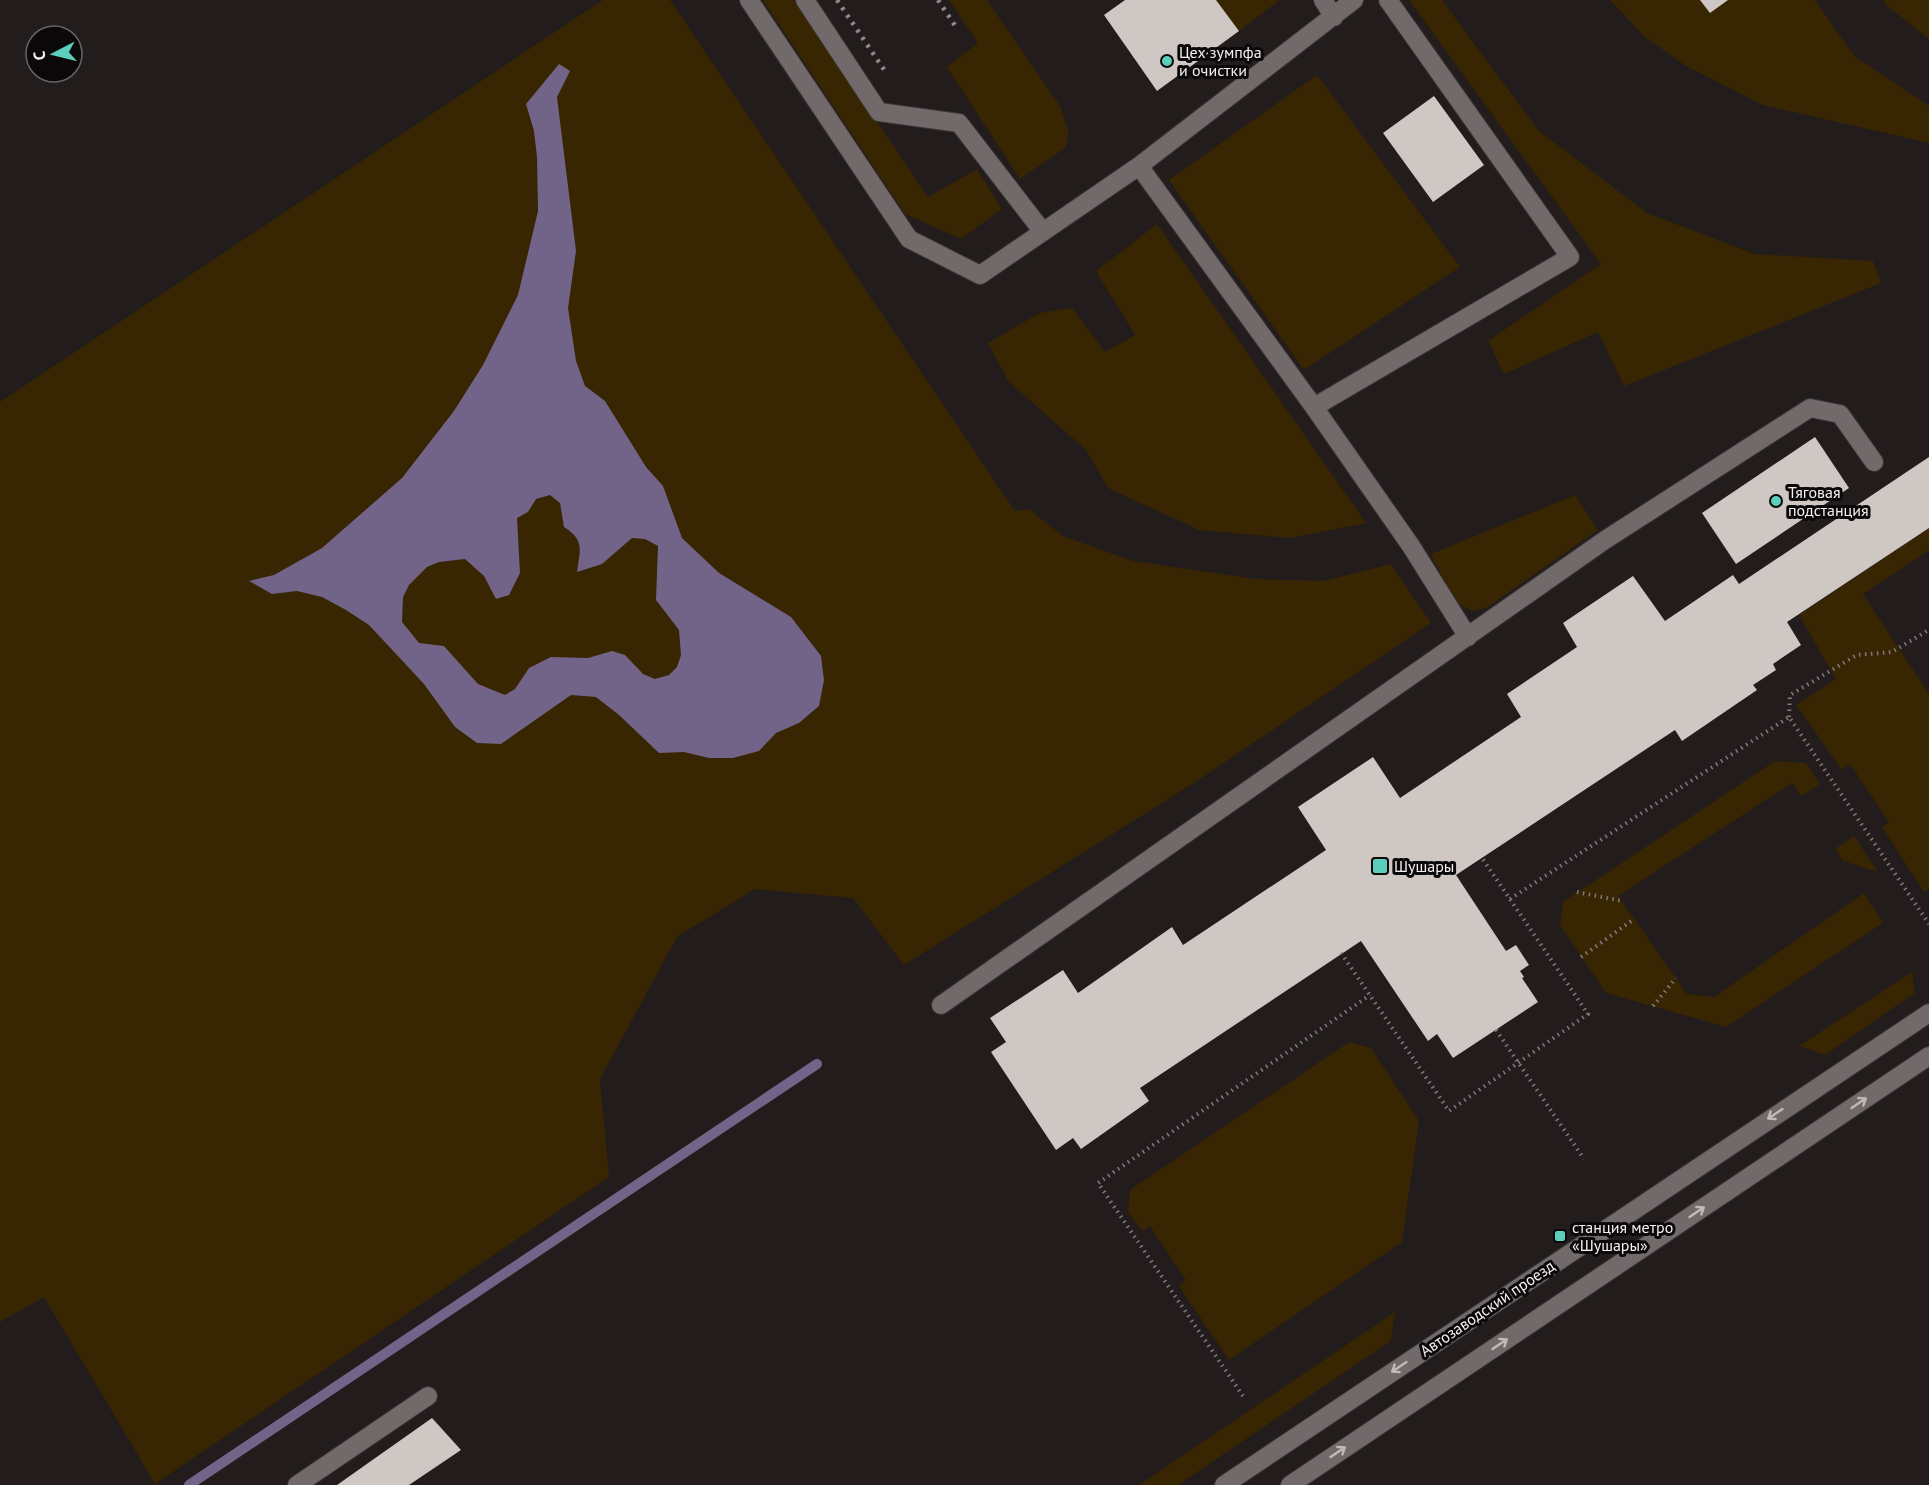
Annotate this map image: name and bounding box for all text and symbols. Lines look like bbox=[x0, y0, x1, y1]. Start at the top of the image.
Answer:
north arrow bbox=[24, 24, 84, 84]
place label: Цех зумпфа и очистки bbox=[1179, 42, 1262, 80]
text: С bbox=[29, 50, 50, 61]
marker: Цех зумпфа и очистки bbox=[1160, 54, 1174, 68]
place label: Тяговая подстанция bbox=[1788, 482, 1869, 520]
marker: Тяговая подстанция bbox=[1769, 494, 1783, 508]
place label: Шушары bbox=[1394, 856, 1454, 876]
marker: Шушары bbox=[1371, 857, 1389, 875]
one-way arrow bbox=[1850, 1097, 1867, 1109]
one-way arrow bbox=[1767, 1109, 1784, 1121]
one-way arrow bbox=[1688, 1206, 1705, 1218]
place label: станция метро «Шушары» bbox=[1572, 1217, 1673, 1255]
marker: станция метро «Шушары» bbox=[1553, 1229, 1567, 1243]
street label: Автозаводский проезд bbox=[1416, 1255, 1559, 1361]
one-way arrow bbox=[1492, 1338, 1508, 1350]
one-way arrow bbox=[1391, 1361, 1408, 1373]
one-way arrow bbox=[1330, 1446, 1347, 1459]

